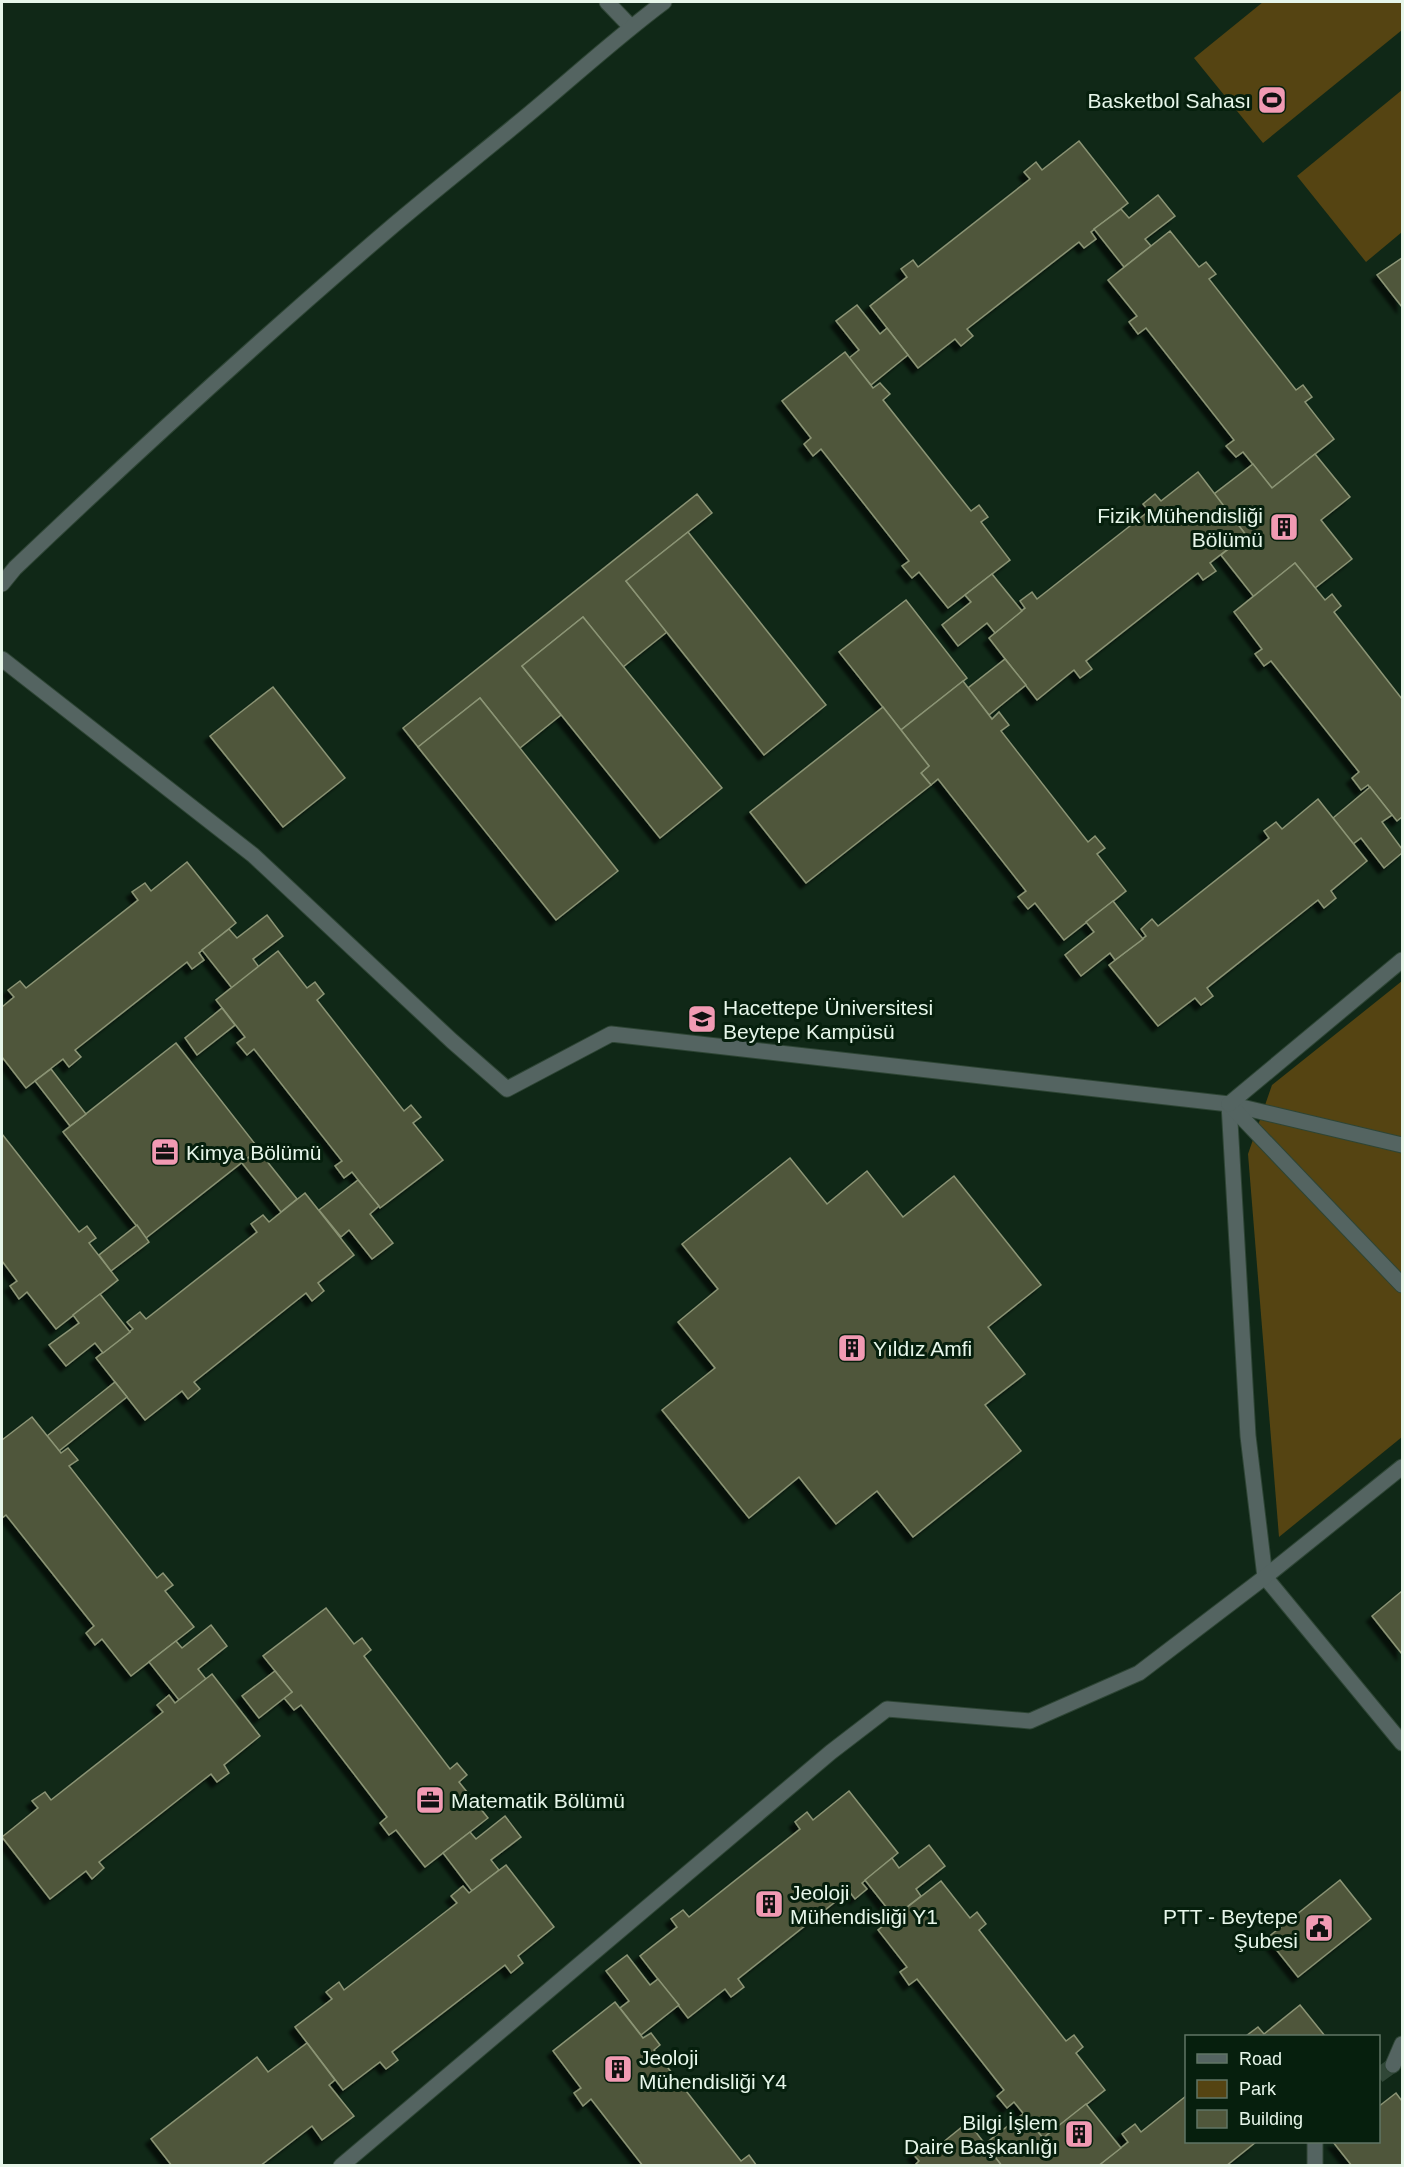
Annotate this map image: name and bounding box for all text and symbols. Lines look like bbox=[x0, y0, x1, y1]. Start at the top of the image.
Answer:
sports icon: Basketbol Sahası bbox=[1256, 84, 1288, 116]
place label: Basketbol Sahası bbox=[1088, 89, 1251, 112]
place label: Fizik Mühendisliği Bölümü bbox=[1097, 504, 1263, 551]
building icon: Fizik Mühendisliği Bölümü bbox=[1268, 511, 1300, 543]
place label: Hacettepe Üniversitesi Beytepe Kampüsü bbox=[723, 996, 933, 1043]
school or university icon: Hacettepe Üniversitesi Beytepe Kampüsü bbox=[686, 1003, 718, 1035]
office icon: Kimya Bölümü bbox=[149, 1136, 181, 1168]
place label: Kimya Bölümü bbox=[186, 1141, 321, 1164]
building icon: Yıldız Amfi bbox=[836, 1332, 868, 1364]
place label: Yıldız Amfi bbox=[873, 1337, 972, 1360]
office icon: Matematik Bölümü bbox=[414, 1784, 446, 1816]
place label: Matematik Bölümü bbox=[451, 1789, 625, 1812]
place label: Jeoloji Mühendisliği Y1 bbox=[790, 1881, 938, 1928]
building icon: Jeoloji Mühendisliği Y1 bbox=[753, 1888, 785, 1920]
place label: PTT - Beytepe Şubesi bbox=[1163, 1905, 1298, 1952]
public building icon: PTT - Beytepe Şubesi bbox=[1303, 1912, 1335, 1944]
legend bbox=[1185, 2035, 1380, 2143]
place label: Jeoloji Mühendisliği Y4 bbox=[639, 2046, 787, 2093]
text: Road bbox=[1239, 2049, 1282, 2069]
building icon: Jeoloji Mühendisliği Y4 bbox=[602, 2053, 634, 2085]
text: Park bbox=[1239, 2079, 1277, 2099]
text: Building bbox=[1239, 2109, 1303, 2129]
place label: Bilgi İşlem Daire Başkanlığı bbox=[904, 2111, 1058, 2158]
building icon: Bilgi İşlem Daire Başkanlığı bbox=[1063, 2118, 1095, 2150]

